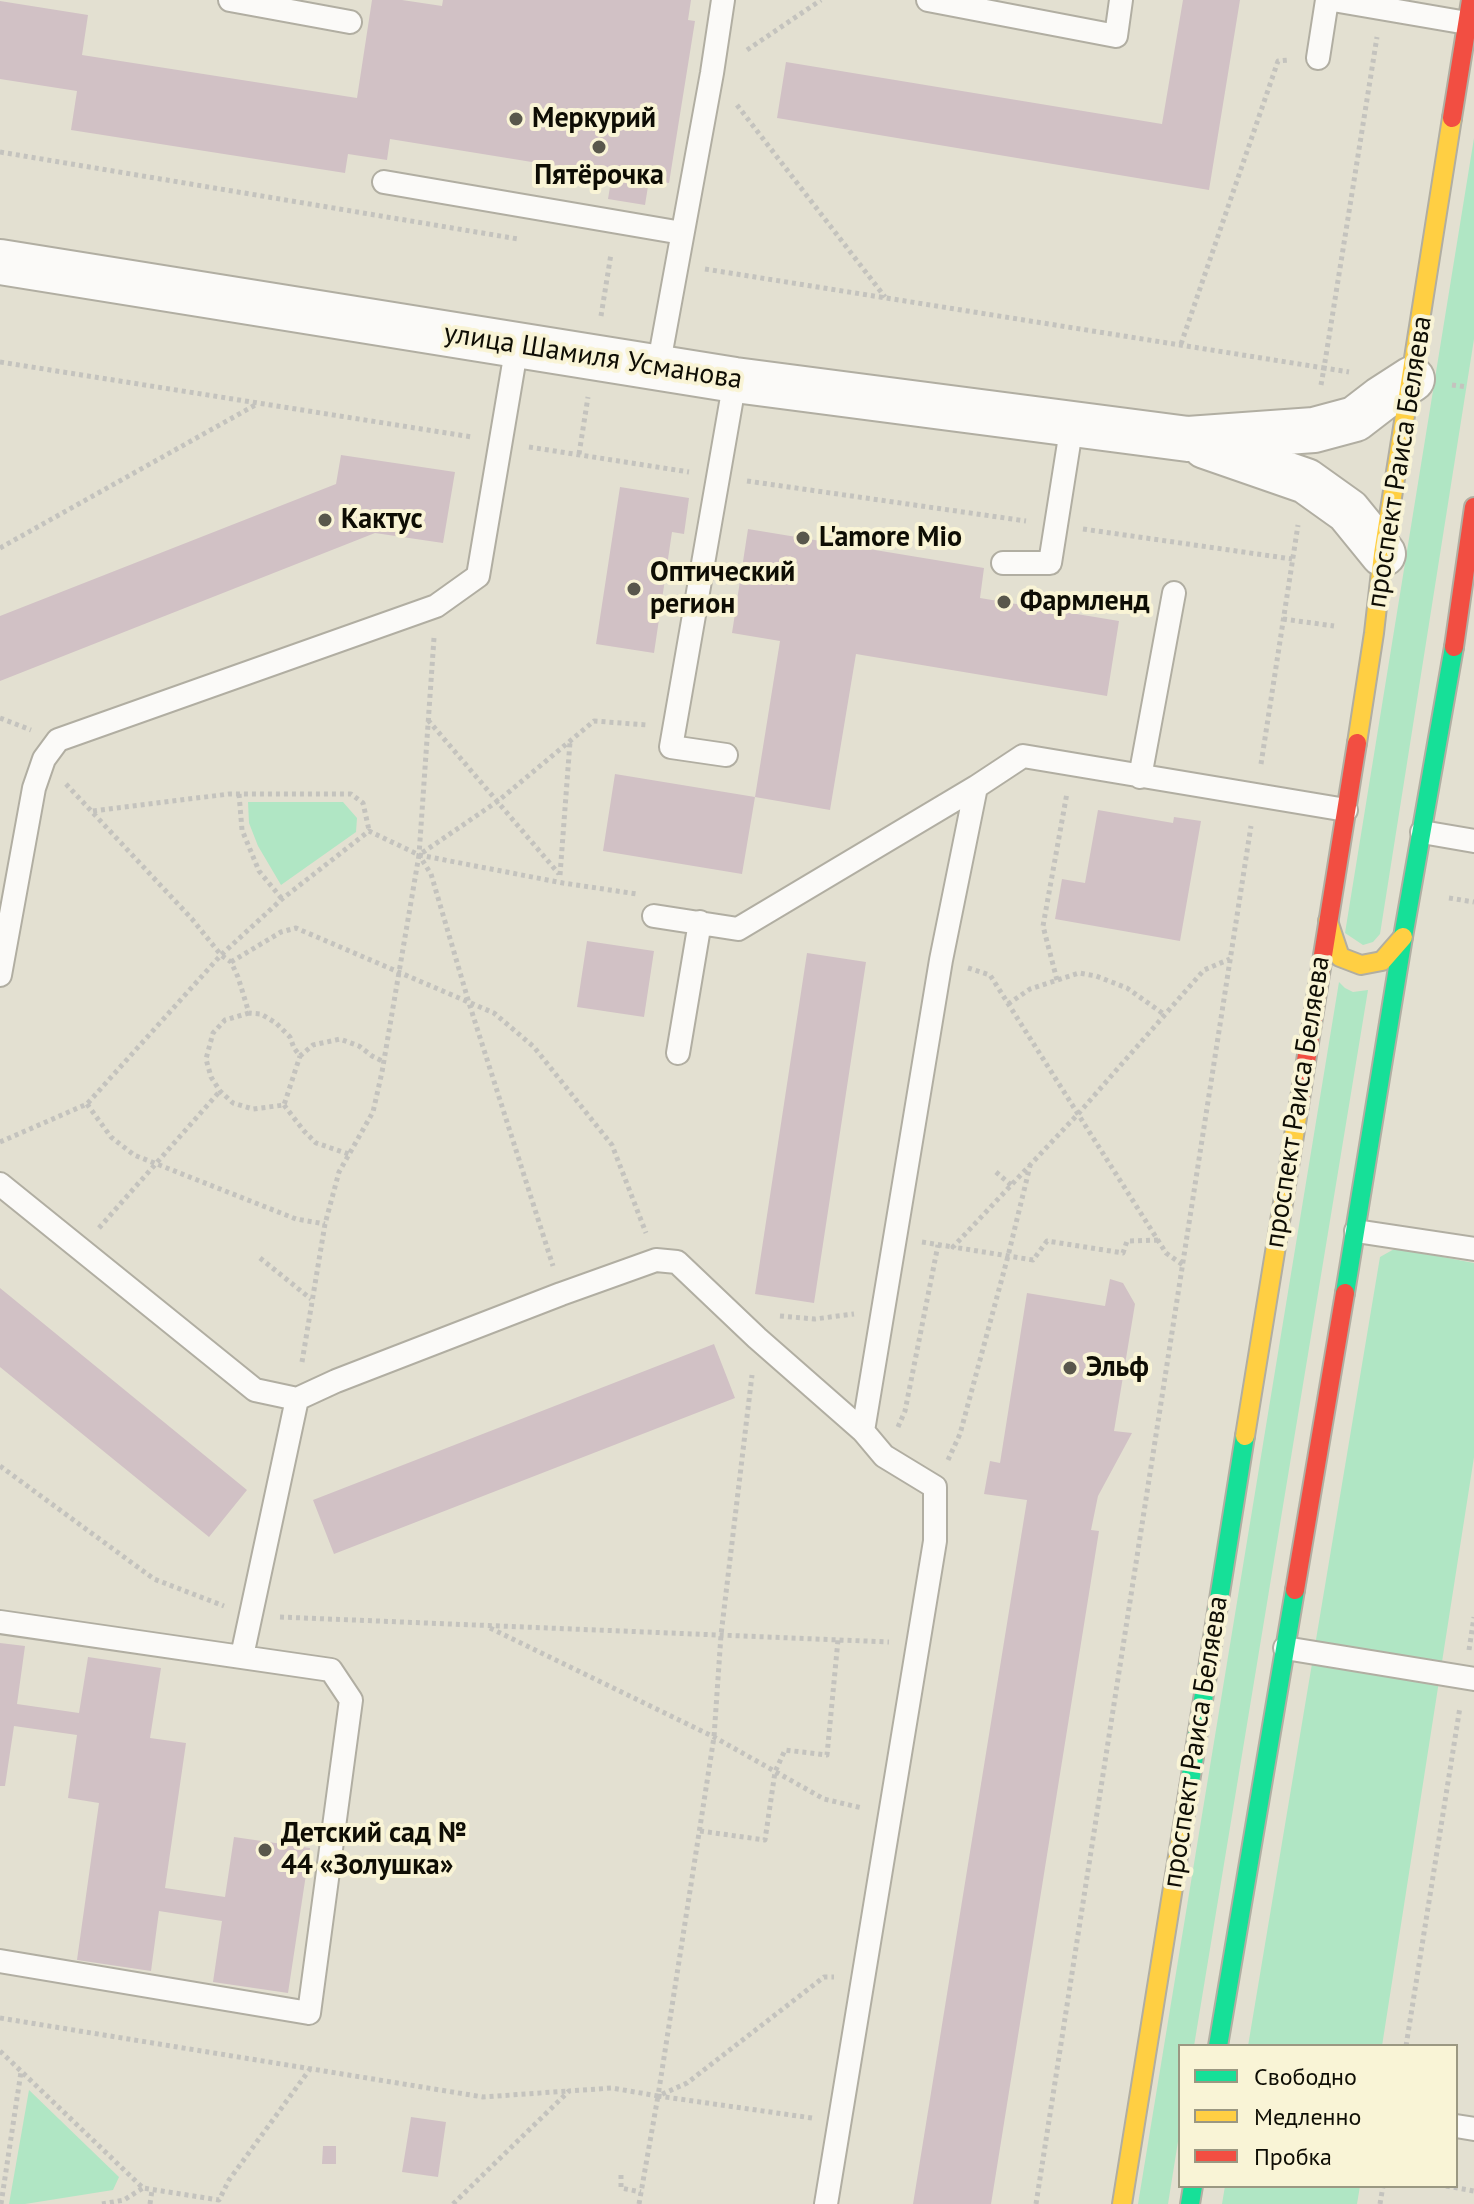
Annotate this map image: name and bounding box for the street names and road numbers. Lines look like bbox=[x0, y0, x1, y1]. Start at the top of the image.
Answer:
street label: проспект Раиса Беляева bbox=[1360, 314, 1440, 610]
street label: улица Шамиля Усманова bbox=[441, 317, 745, 397]
street label: проспект Раиса Беляева bbox=[1258, 954, 1338, 1250]
street label: проспект Раиса Беляева bbox=[1156, 1594, 1236, 1890]

